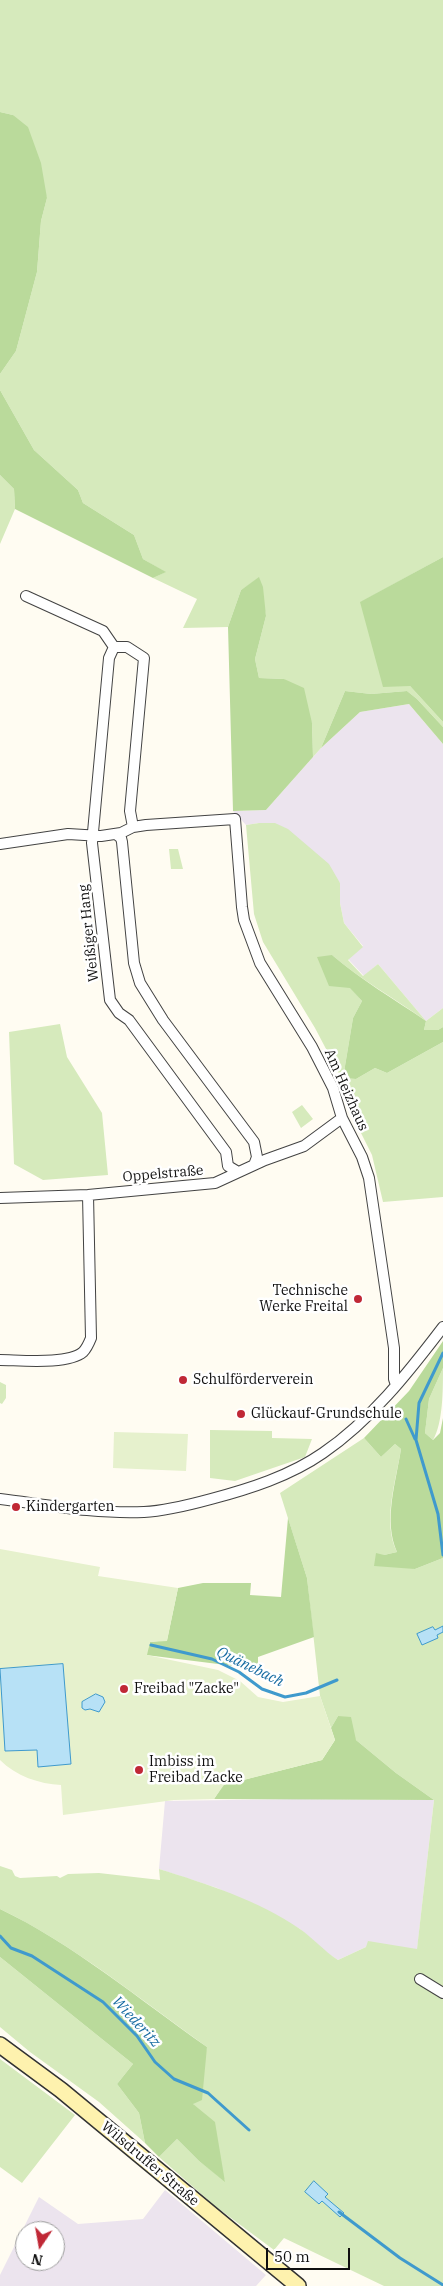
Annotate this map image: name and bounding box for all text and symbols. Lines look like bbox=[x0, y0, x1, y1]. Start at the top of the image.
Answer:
street label: Weißiger Hang bbox=[76, 883, 102, 983]
street label: Am Heizhaus bbox=[320, 1046, 372, 1134]
street label: Oppelstraße bbox=[122, 1162, 204, 1186]
place label: Technische Werke Freital bbox=[259, 1283, 348, 1315]
marker: Technische Werke Freital bbox=[352, 1293, 364, 1305]
place label: Schulförderverein bbox=[193, 1372, 313, 1388]
marker: Schulförderverein bbox=[177, 1374, 189, 1386]
place label: Glückauf-Grundschule bbox=[251, 1406, 402, 1422]
marker: Glückauf-Grundschule bbox=[235, 1408, 247, 1420]
place label: Kindergarten bbox=[26, 1499, 114, 1515]
marker: Kindergarten bbox=[10, 1501, 22, 1513]
water label: Quänebach bbox=[213, 1643, 287, 1691]
place label: Freibad "Zacke" bbox=[134, 1681, 239, 1697]
marker: Freibad "Zacke" bbox=[118, 1683, 130, 1695]
place label: Imbiss im Freibad Zacke bbox=[149, 1754, 243, 1786]
marker: Imbiss im Freibad Zacke bbox=[133, 1764, 145, 1776]
water label: Wiederitz bbox=[108, 1993, 164, 2051]
street label: Wilsdruffer Straße bbox=[98, 2118, 202, 2210]
north arrow bbox=[15, 2221, 65, 2271]
scale bar bbox=[268, 2238, 352, 2270]
text: 50 m bbox=[274, 2247, 310, 2266]
text: N bbox=[30, 2250, 44, 2270]

